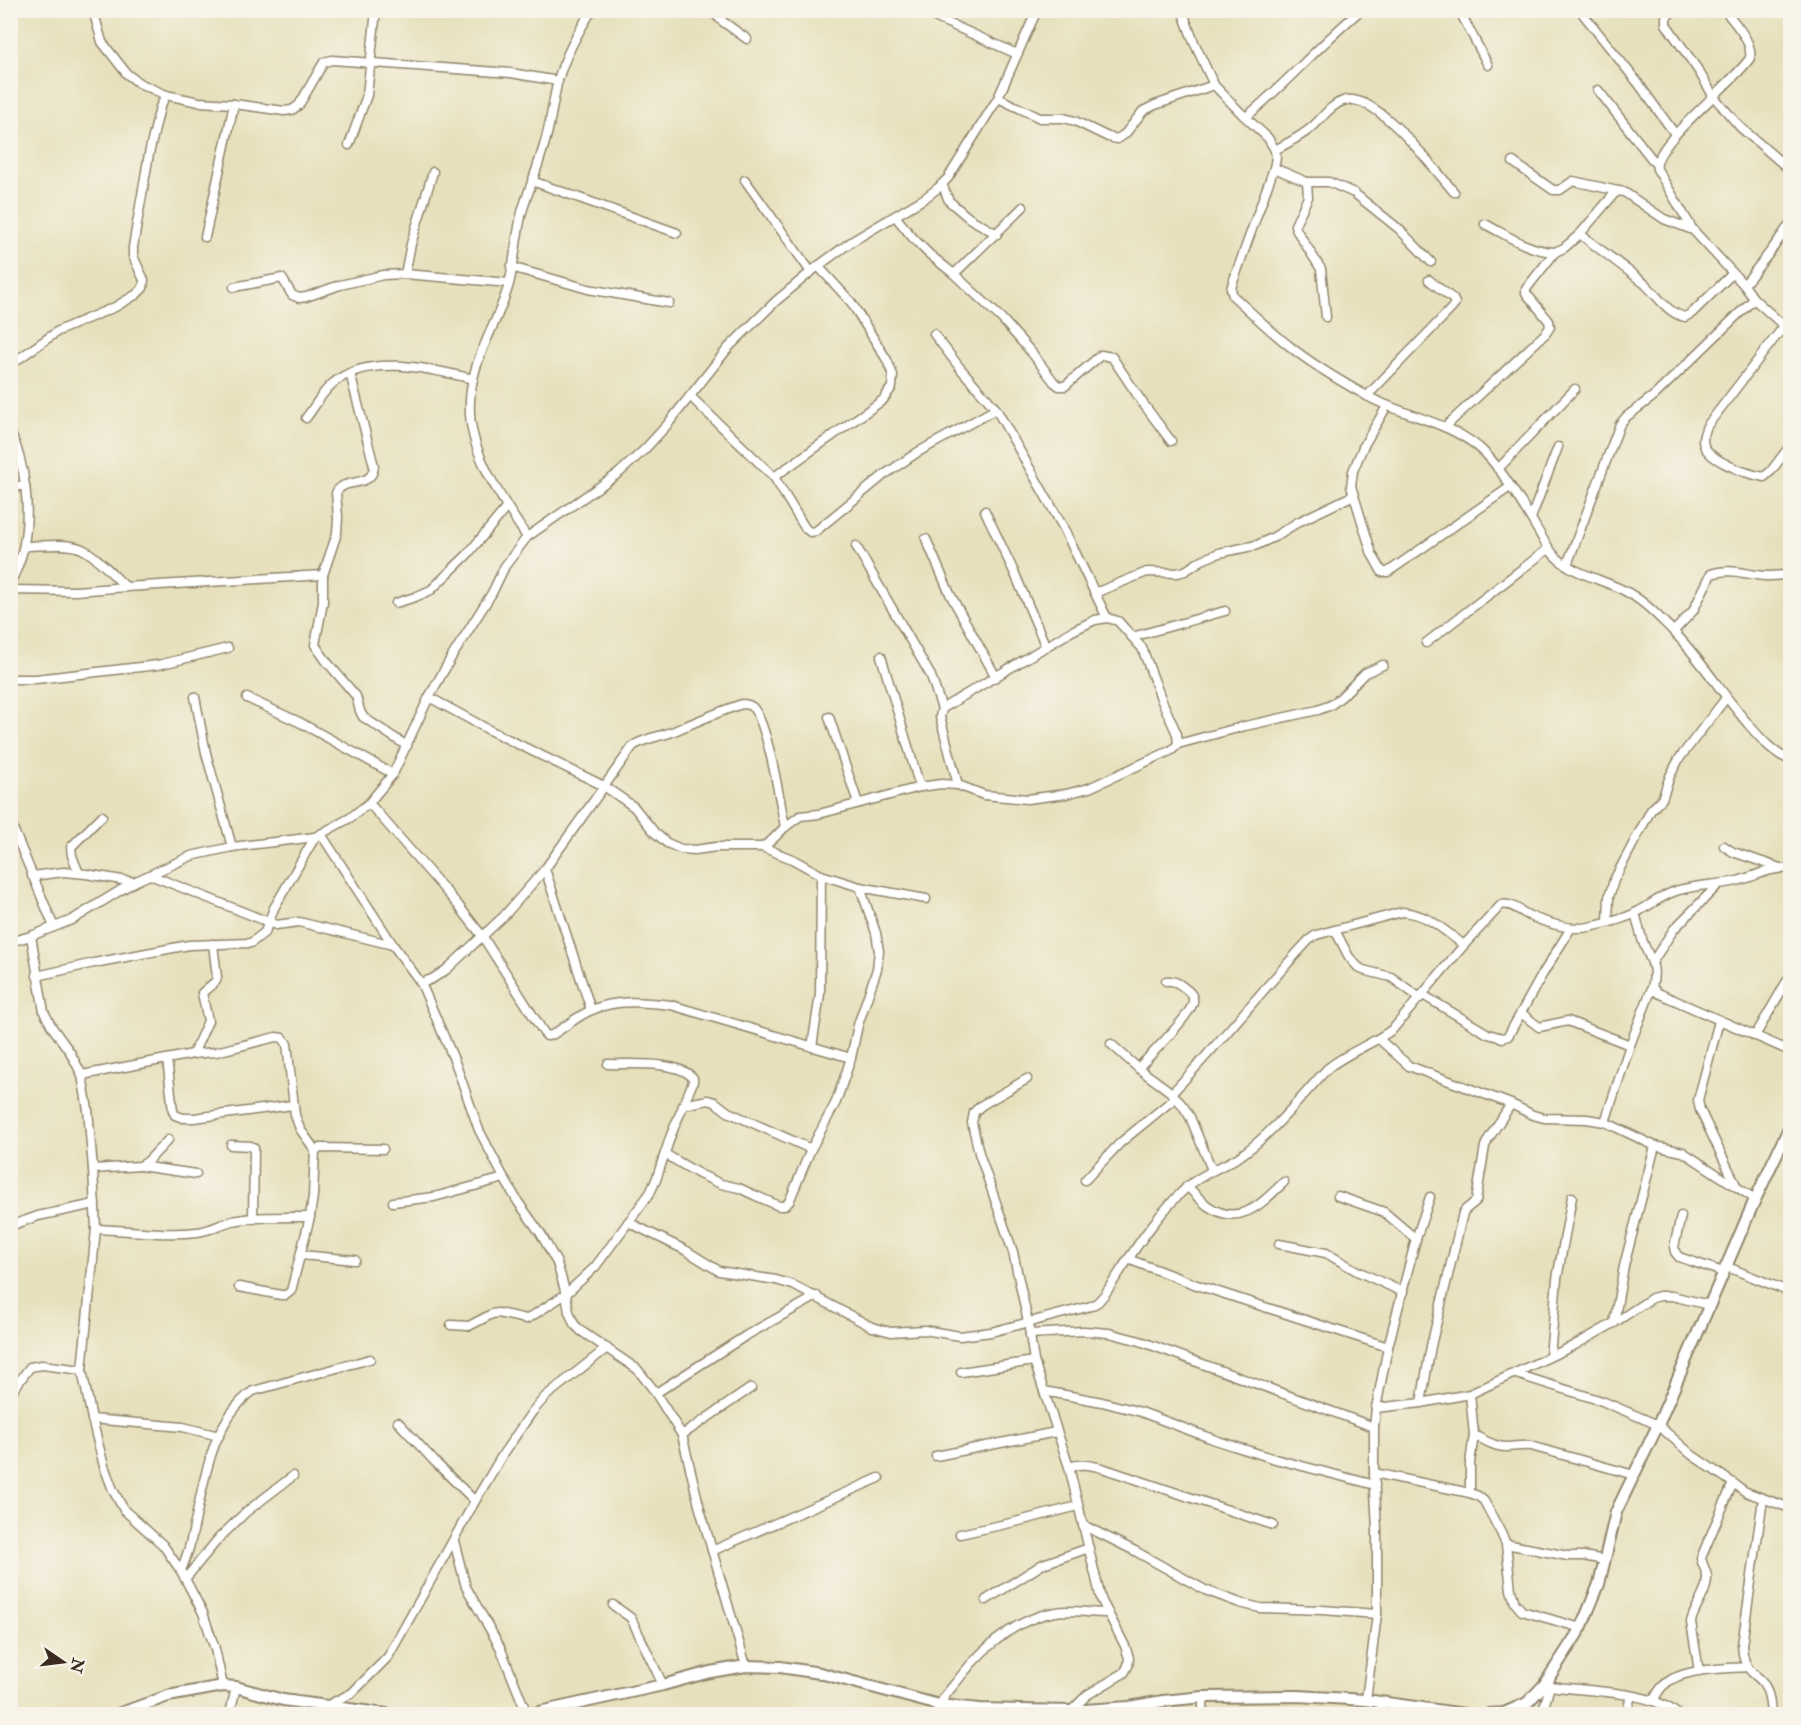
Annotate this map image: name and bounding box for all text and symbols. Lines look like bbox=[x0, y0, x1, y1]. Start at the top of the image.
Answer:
north arrow bbox=[33, 1632, 93, 1692]
text: N bbox=[65, 1655, 88, 1675]

